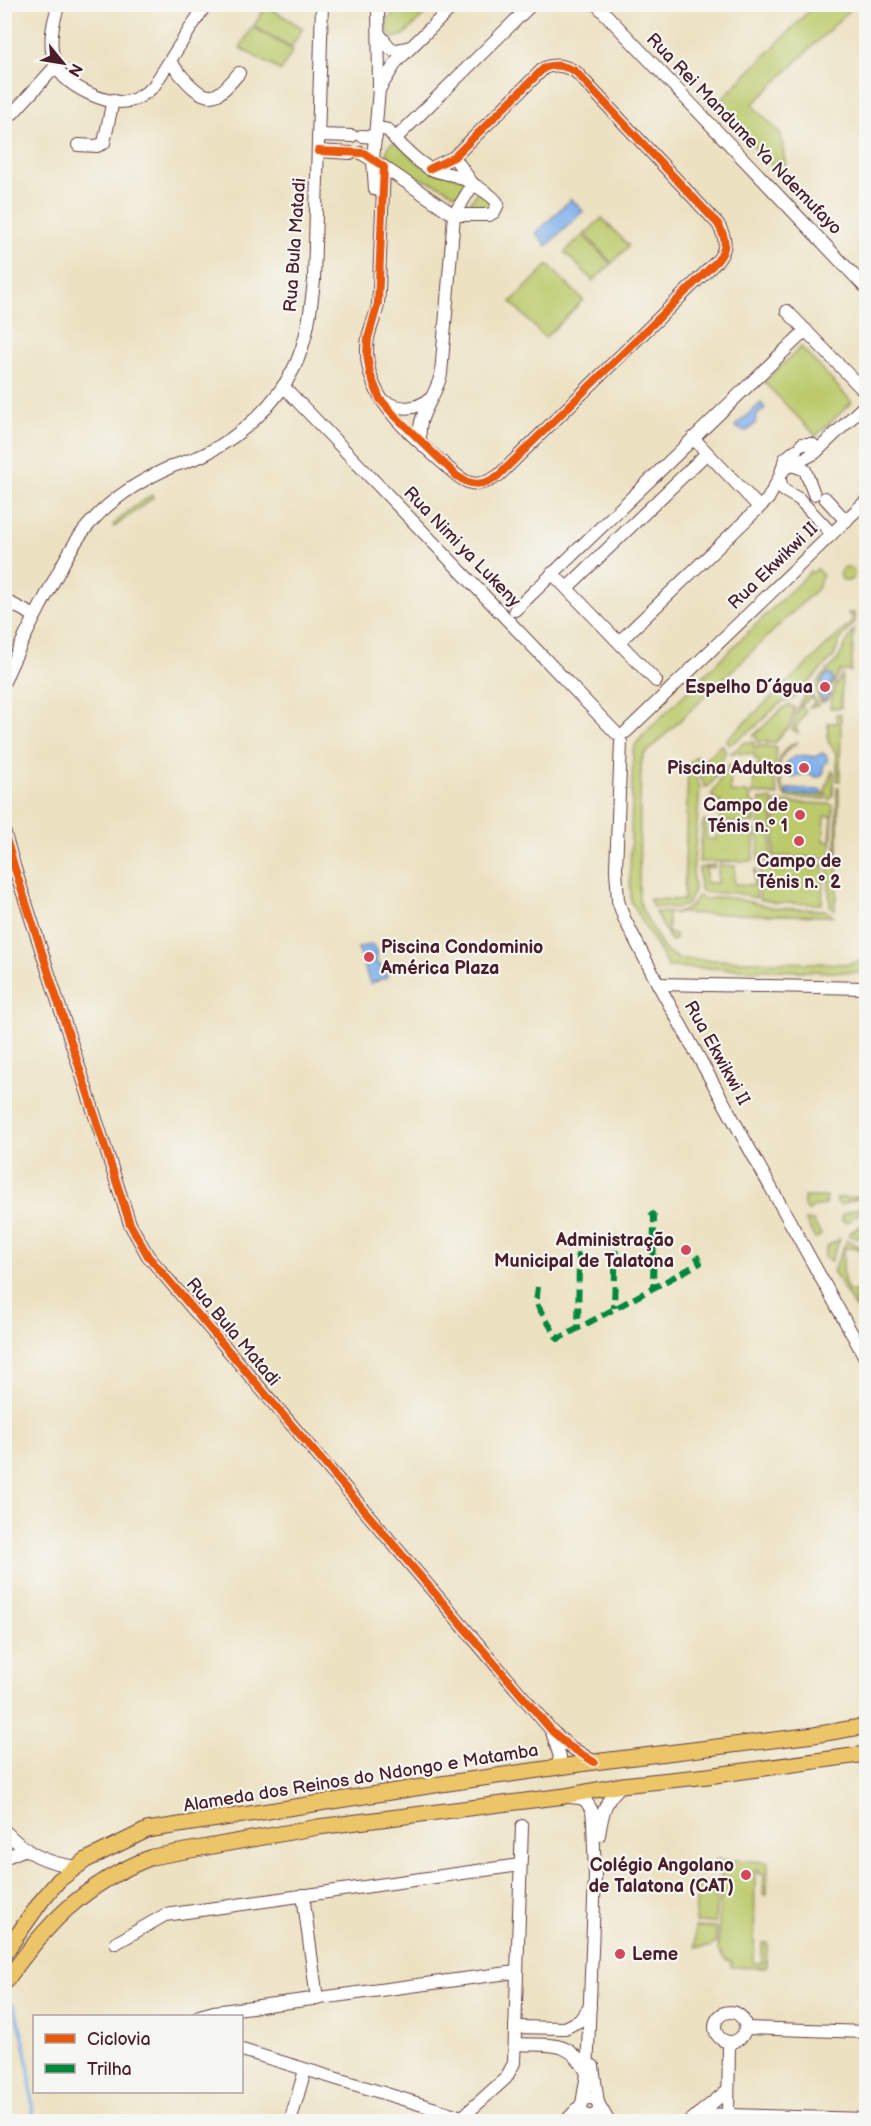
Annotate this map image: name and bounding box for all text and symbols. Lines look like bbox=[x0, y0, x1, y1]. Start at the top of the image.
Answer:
street label: Rua Rei Mandume Ya Ndemufayo bbox=[642, 29, 846, 239]
north arrow bbox=[33, 33, 93, 93]
text: N bbox=[63, 60, 86, 80]
street label: Rua Bula Matadi bbox=[280, 177, 310, 313]
street label: Rua Nimi ya Lukeny bbox=[399, 482, 526, 612]
street label: Rua Ekwikwi II bbox=[724, 518, 822, 614]
place label: Espelho D´água bbox=[685, 677, 813, 698]
marker: Espelho D´água bbox=[818, 680, 832, 694]
place label: Piscina Adultos bbox=[667, 758, 792, 779]
marker: Piscina Adultos bbox=[797, 761, 811, 775]
place label: Campo de Ténis n.º 1 bbox=[703, 795, 788, 837]
marker: Campo de Ténis n.º 1 bbox=[793, 808, 807, 822]
marker: Campo de Ténis n.º 2 bbox=[792, 834, 806, 848]
place label: Campo de Ténis n.º 2 bbox=[757, 851, 841, 893]
place label: Piscina Condominio América Plaza bbox=[380, 937, 543, 979]
marker: Piscina Condominio América Plaza bbox=[362, 950, 376, 964]
street label: Rua Ekwikwi II bbox=[680, 997, 754, 1109]
place label: Administração Municipal de Talatona bbox=[494, 1230, 674, 1272]
marker: Administração Municipal de Talatona bbox=[679, 1243, 693, 1257]
street label: Rua Bula Matadi bbox=[182, 1274, 284, 1390]
street label: Alameda dos Reinos do Ndongo e Matamba bbox=[182, 1740, 540, 1816]
place label: Colégio Angolano de Talatona (CAT) bbox=[589, 1855, 734, 1897]
marker: Colégio Angolano de Talatona (CAT) bbox=[739, 1868, 753, 1882]
place label: Leme bbox=[632, 1944, 678, 1965]
marker: Leme bbox=[613, 1947, 627, 1961]
legend bbox=[33, 2015, 243, 2093]
text: Ciclovia bbox=[87, 2029, 151, 2050]
text: Trilha bbox=[87, 2059, 132, 2080]

